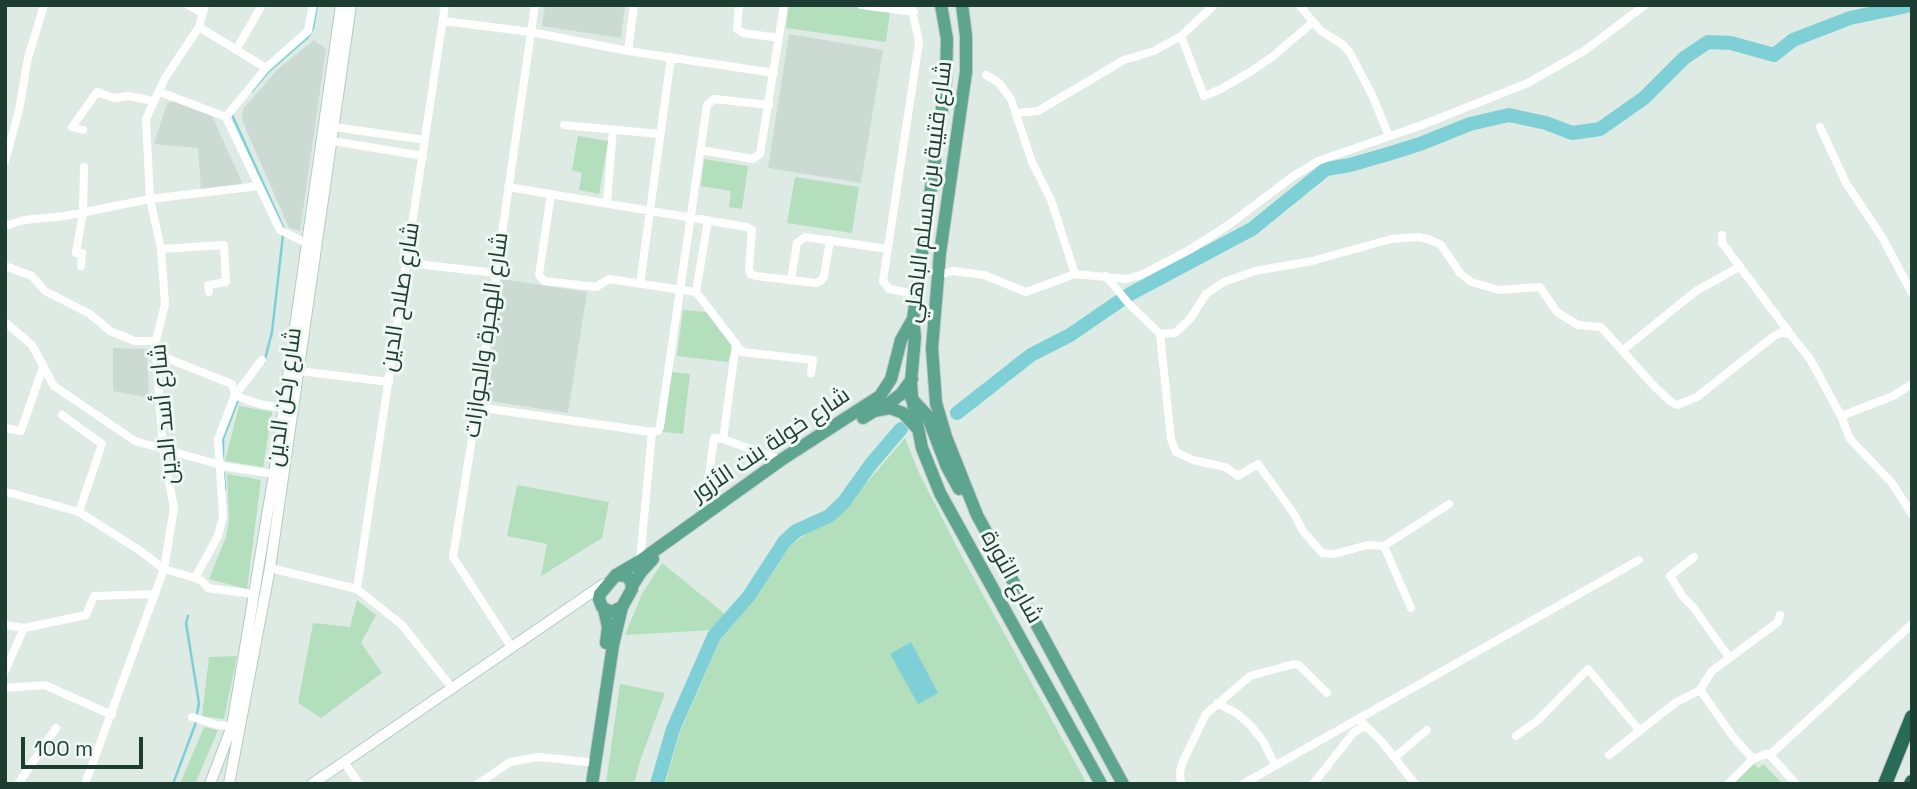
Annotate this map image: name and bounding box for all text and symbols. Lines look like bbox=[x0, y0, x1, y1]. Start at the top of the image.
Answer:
street label: شارع قتيبة بن مسلم الباهلي bbox=[899, 60, 959, 324]
street label: شارع صلاح الدين bbox=[376, 220, 426, 374]
street label: شارع الهجرة والجوازات bbox=[459, 231, 515, 439]
street label: شارع ركن الدين bbox=[262, 326, 308, 468]
street label: شارع أسد الدين bbox=[145, 343, 185, 485]
street label: شارع خولة بنت الأزور bbox=[686, 382, 856, 508]
street label: شارع الثورة bbox=[974, 525, 1048, 629]
scale bar bbox=[24, 722, 147, 766]
text: 100 m bbox=[34, 735, 93, 762]

